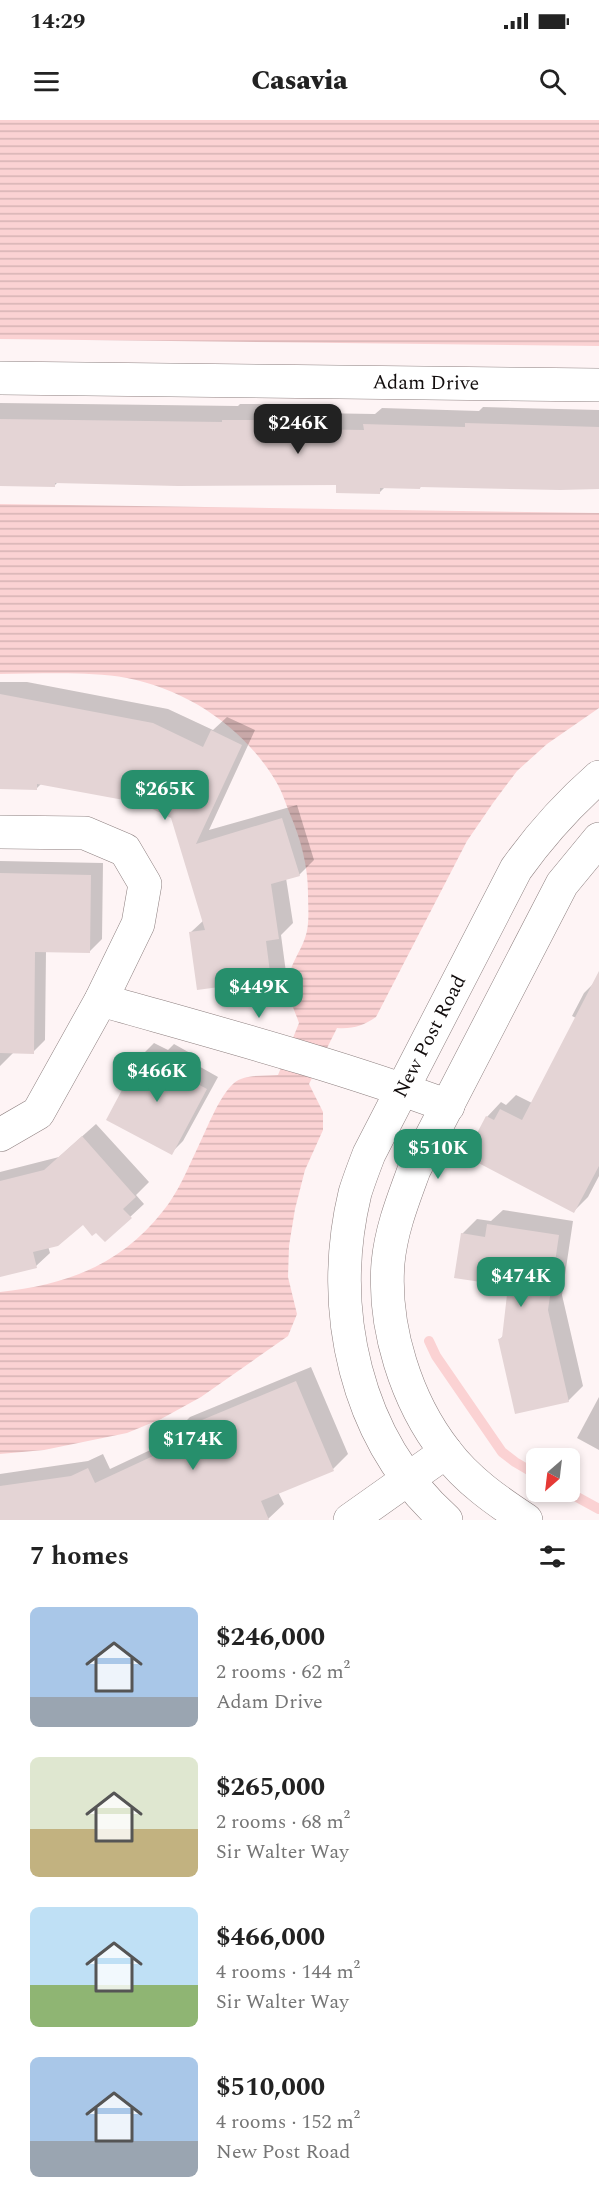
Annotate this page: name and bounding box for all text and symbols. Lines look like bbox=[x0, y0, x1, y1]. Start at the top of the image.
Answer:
text: 14:29 bbox=[30, 5, 85, 38]
text: Casavia bbox=[251, 60, 348, 102]
icon: menu bbox=[30, 65, 63, 98]
icon: search bbox=[536, 65, 569, 98]
street label: Adam Drive bbox=[372, 367, 480, 399]
pin: $246K bbox=[256, 404, 340, 455]
text: $246K bbox=[268, 408, 328, 438]
pin: $265K bbox=[123, 770, 207, 821]
text: $265K bbox=[135, 774, 195, 804]
pin: $449K bbox=[217, 968, 301, 1019]
street label: New Post Road bbox=[385, 970, 474, 1103]
text: $449K bbox=[229, 972, 289, 1002]
pin: $466K bbox=[115, 1052, 199, 1103]
text: $466K bbox=[127, 1056, 187, 1086]
pin: $510K bbox=[396, 1129, 480, 1180]
text: $510K bbox=[408, 1133, 468, 1163]
pin: $474K bbox=[479, 1257, 563, 1308]
text: $474K bbox=[491, 1261, 551, 1291]
pin: $174K bbox=[151, 1420, 235, 1471]
text: $174K bbox=[163, 1424, 223, 1454]
north arrow bbox=[526, 1448, 580, 1502]
map controls bbox=[526, 1448, 580, 1502]
text: 7 homes bbox=[30, 1536, 129, 1576]
icon: filters bbox=[536, 1540, 569, 1573]
text: $246,000 bbox=[216, 1617, 325, 1657]
icon: home bbox=[78, 1631, 150, 1703]
text: 2 rooms · 62 m² bbox=[216, 1657, 350, 1687]
text: Adam Drive bbox=[216, 1687, 323, 1717]
text: $265,000 bbox=[216, 1767, 325, 1807]
icon: home bbox=[78, 1781, 150, 1853]
text: 2 rooms · 68 m² bbox=[216, 1807, 350, 1837]
text: Sir Walter Way bbox=[216, 1837, 349, 1867]
text: $466,000 bbox=[216, 1917, 325, 1957]
icon: home bbox=[78, 1931, 150, 2003]
text: 4 rooms · 144 m² bbox=[216, 1957, 360, 1987]
text: Sir Walter Way bbox=[216, 1987, 349, 2017]
text: $510,000 bbox=[216, 2067, 325, 2107]
icon: home bbox=[78, 2081, 150, 2153]
text: 4 rooms · 152 m² bbox=[216, 2107, 360, 2137]
text: New Post Road bbox=[216, 2137, 350, 2167]

